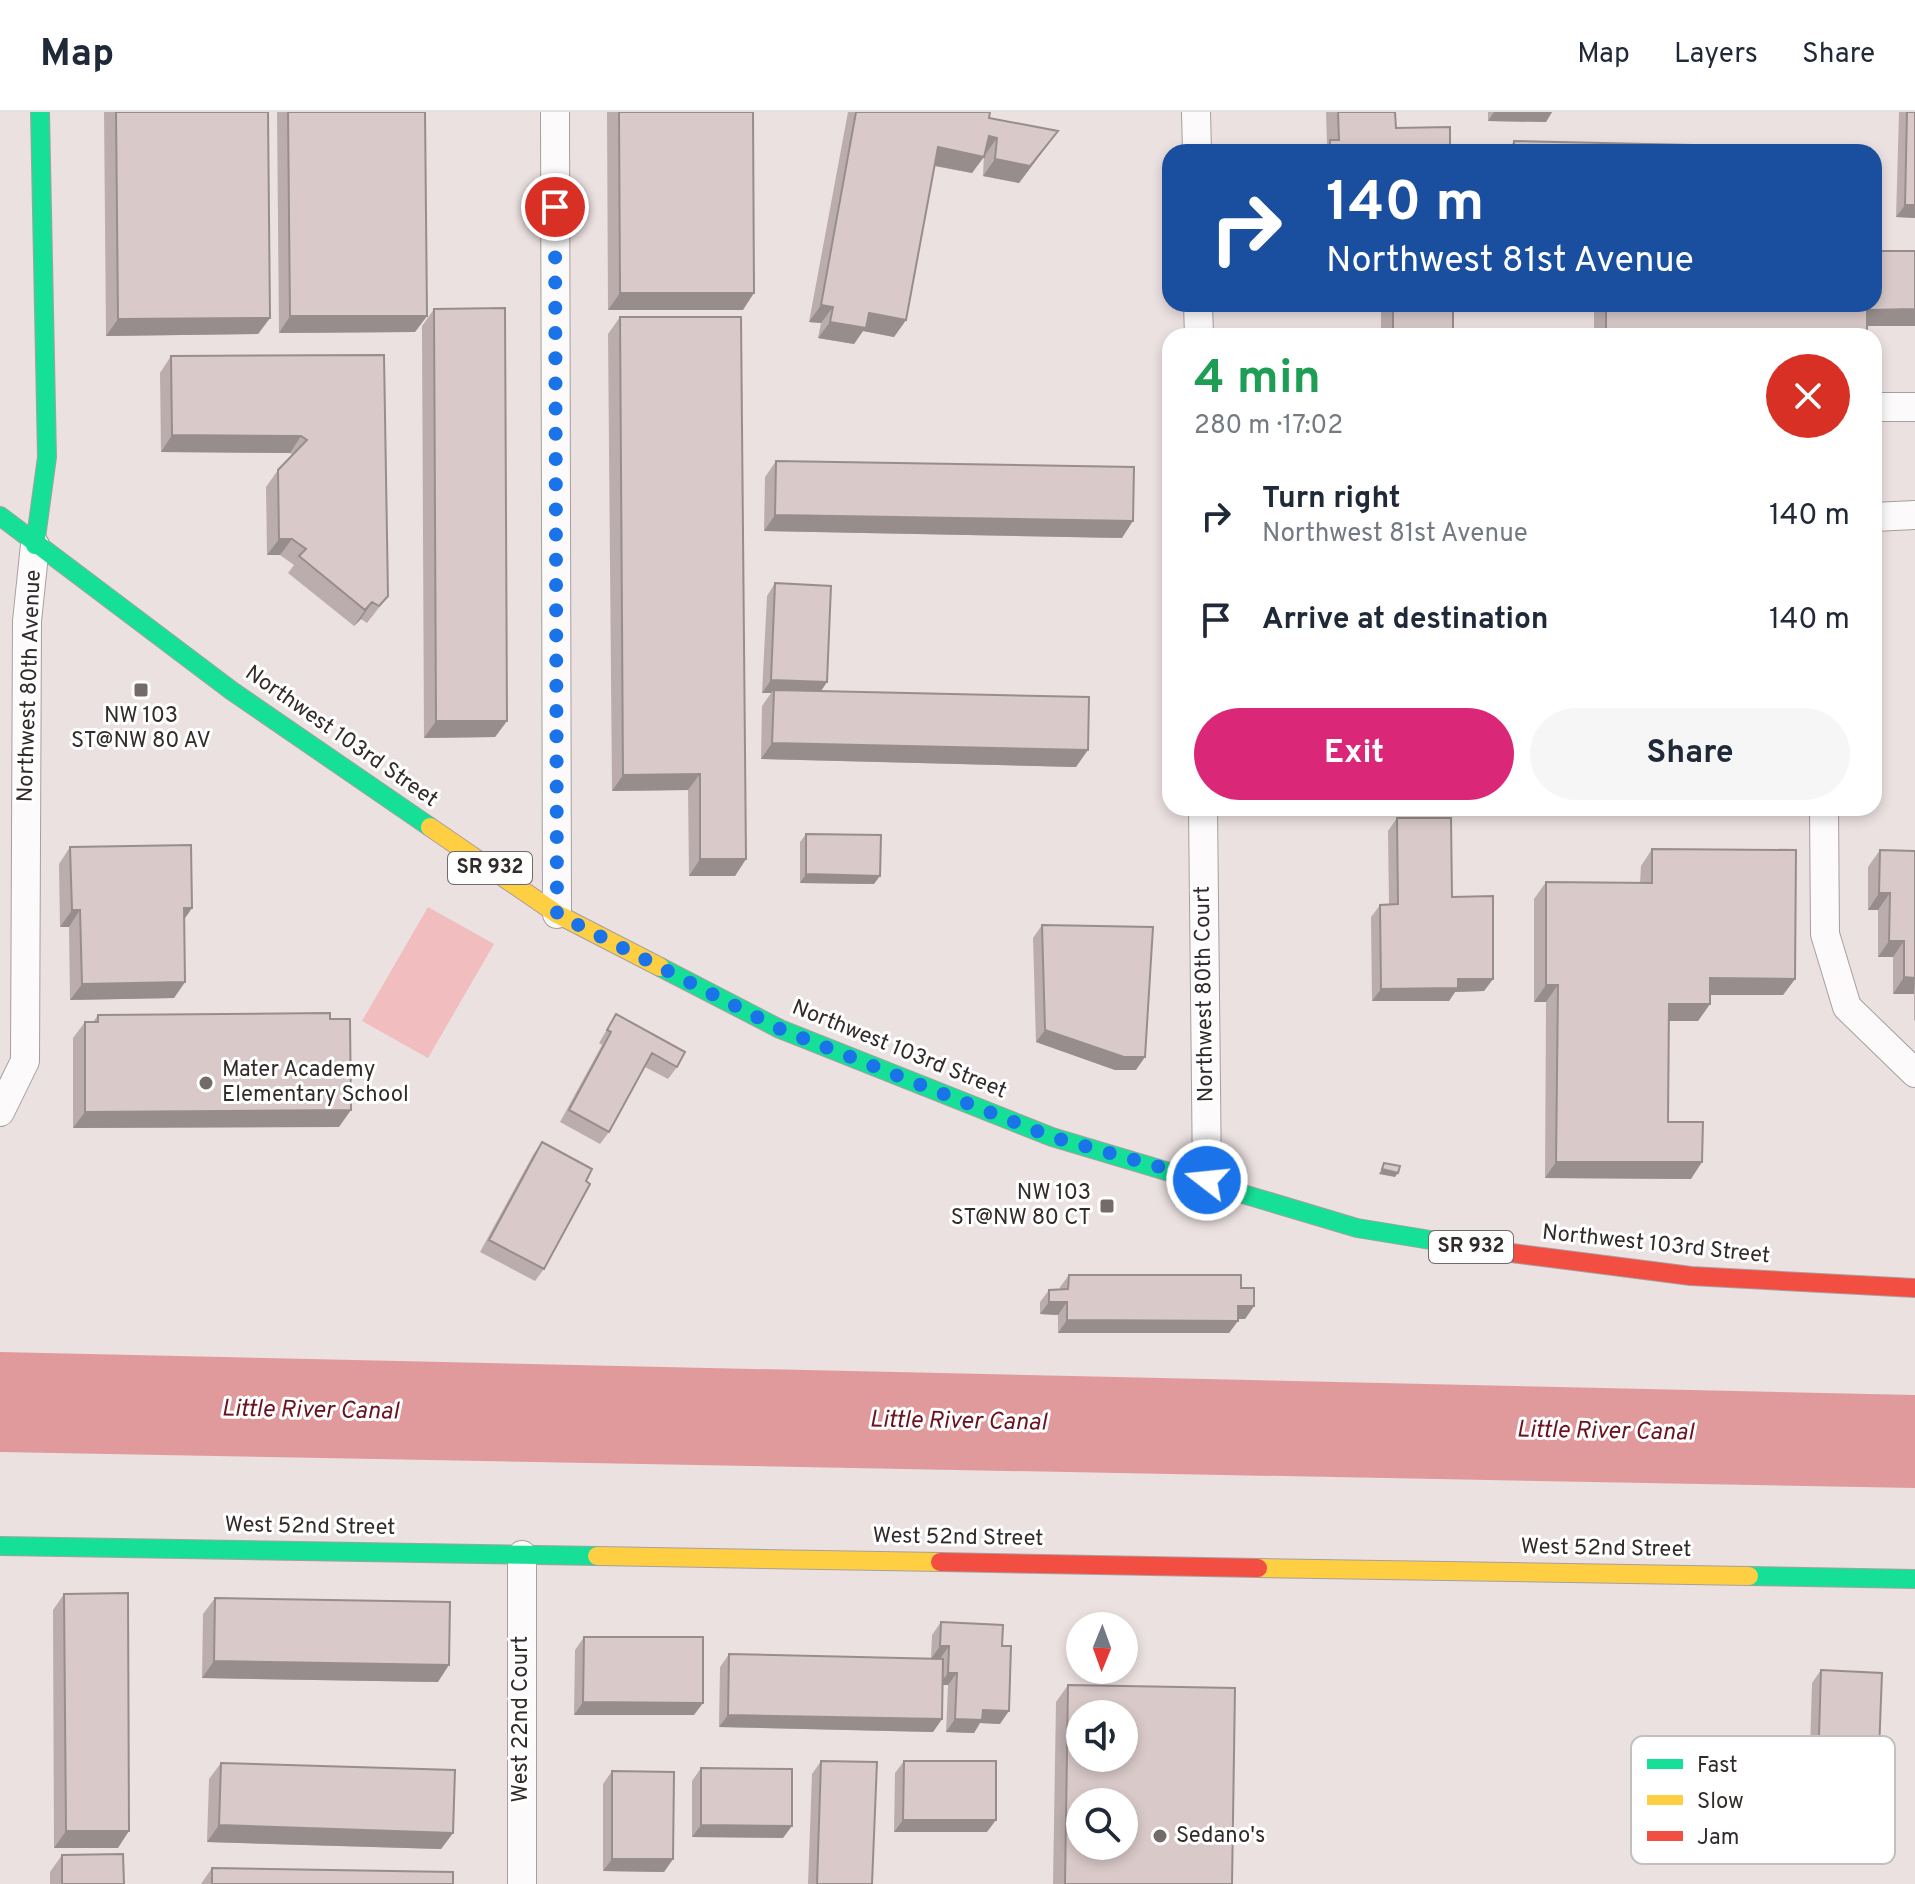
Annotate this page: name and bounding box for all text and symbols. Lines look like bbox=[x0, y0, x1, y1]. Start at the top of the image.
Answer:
text: Map bbox=[40, 31, 114, 80]
text: Map bbox=[1577, 37, 1630, 73]
text: Layers bbox=[1674, 37, 1758, 73]
text: Share bbox=[1802, 37, 1875, 73]
text: 140 m bbox=[1326, 170, 1484, 240]
pin bbox=[521, 173, 589, 241]
icon: right bbox=[1194, 176, 1298, 280]
icon: arrive bbox=[533, 185, 577, 229]
text: Northwest 81st Avenue bbox=[1326, 239, 1694, 285]
text: 4 min bbox=[1194, 350, 1321, 410]
button: close bbox=[1766, 354, 1850, 438]
text: 280 m · 17:02 bbox=[1194, 410, 1343, 443]
text: Turn right bbox=[1262, 481, 1400, 518]
icon: right bbox=[1194, 494, 1238, 538]
text: 140 m bbox=[1769, 498, 1850, 535]
text: Northwest 81st Avenue bbox=[1262, 518, 1528, 551]
street label: Northwest 80th Avenue bbox=[12, 569, 48, 803]
icon: arrive bbox=[1194, 598, 1238, 642]
text: Arrive at destination bbox=[1262, 602, 1548, 639]
text: 140 m bbox=[1769, 602, 1850, 639]
street label: Northwest 103rd Street bbox=[239, 660, 443, 814]
marker: NW 103 ST@NW 80 AV bbox=[132, 681, 150, 699]
place label: NW 103 ST@NW 80 AV bbox=[71, 703, 211, 755]
button: Exit bbox=[1194, 708, 1514, 800]
button: Share bbox=[1530, 708, 1850, 800]
road number: SR 932 bbox=[448, 852, 532, 884]
street label: Northwest 80th Court bbox=[1190, 885, 1220, 1103]
street label: Northwest 103rd Street bbox=[788, 995, 1010, 1105]
place label: Mater Academy Elementary School bbox=[222, 1057, 409, 1109]
marker: Mater Academy Elementary School bbox=[197, 1074, 215, 1092]
position arrow bbox=[1165, 1138, 1249, 1222]
place label: NW 103 ST@NW 80 CT bbox=[951, 1180, 1091, 1232]
marker: NW 103 ST@NW 80 CT bbox=[1098, 1197, 1116, 1215]
street label: Northwest 103rd Street bbox=[1541, 1220, 1771, 1270]
road number: SR 932 bbox=[1429, 1231, 1513, 1263]
water label: Little River Canal bbox=[221, 1394, 401, 1428]
water label: Little River Canal bbox=[869, 1405, 1049, 1439]
water label: Little River Canal bbox=[1516, 1415, 1696, 1449]
street label: West 52nd Street bbox=[224, 1512, 396, 1542]
street label: West 52nd Street bbox=[872, 1523, 1044, 1553]
street label: West 52nd Street bbox=[1520, 1534, 1692, 1564]
north arrow bbox=[1066, 1612, 1138, 1684]
map controls bbox=[1066, 1612, 1138, 1860]
street label: West 22nd Court bbox=[508, 1636, 535, 1802]
button: sound bbox=[1066, 1700, 1138, 1772]
legend bbox=[1631, 1736, 1895, 1864]
text: Fast bbox=[1697, 1753, 1738, 1780]
button: search bbox=[1066, 1788, 1138, 1860]
text: Slow bbox=[1697, 1789, 1744, 1816]
place label: Sedano's bbox=[1176, 1823, 1265, 1850]
text: Jam bbox=[1697, 1825, 1740, 1852]
marker: Sedano's bbox=[1151, 1827, 1169, 1845]

